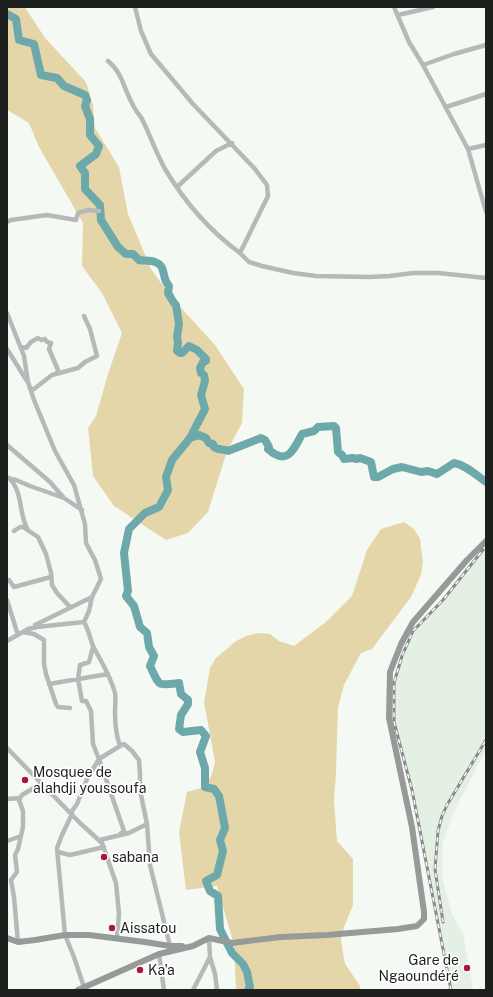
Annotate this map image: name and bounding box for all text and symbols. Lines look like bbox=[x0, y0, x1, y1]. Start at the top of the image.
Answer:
place label: Mosquee de alahdji youssoufa bbox=[33, 764, 147, 796]
marker: Mosquee de alahdji youssoufa bbox=[20, 775, 30, 785]
place label: sabana bbox=[112, 849, 159, 865]
marker: sabana bbox=[99, 852, 109, 862]
place label: Aissatou bbox=[120, 920, 176, 936]
marker: Aissatou bbox=[107, 923, 117, 933]
place label: Gare de Ngaoundéré bbox=[379, 952, 459, 984]
place label: Ka'a bbox=[148, 962, 175, 978]
marker: Gare de Ngaoundéré bbox=[462, 963, 472, 973]
marker: Ka'a bbox=[135, 965, 145, 975]

